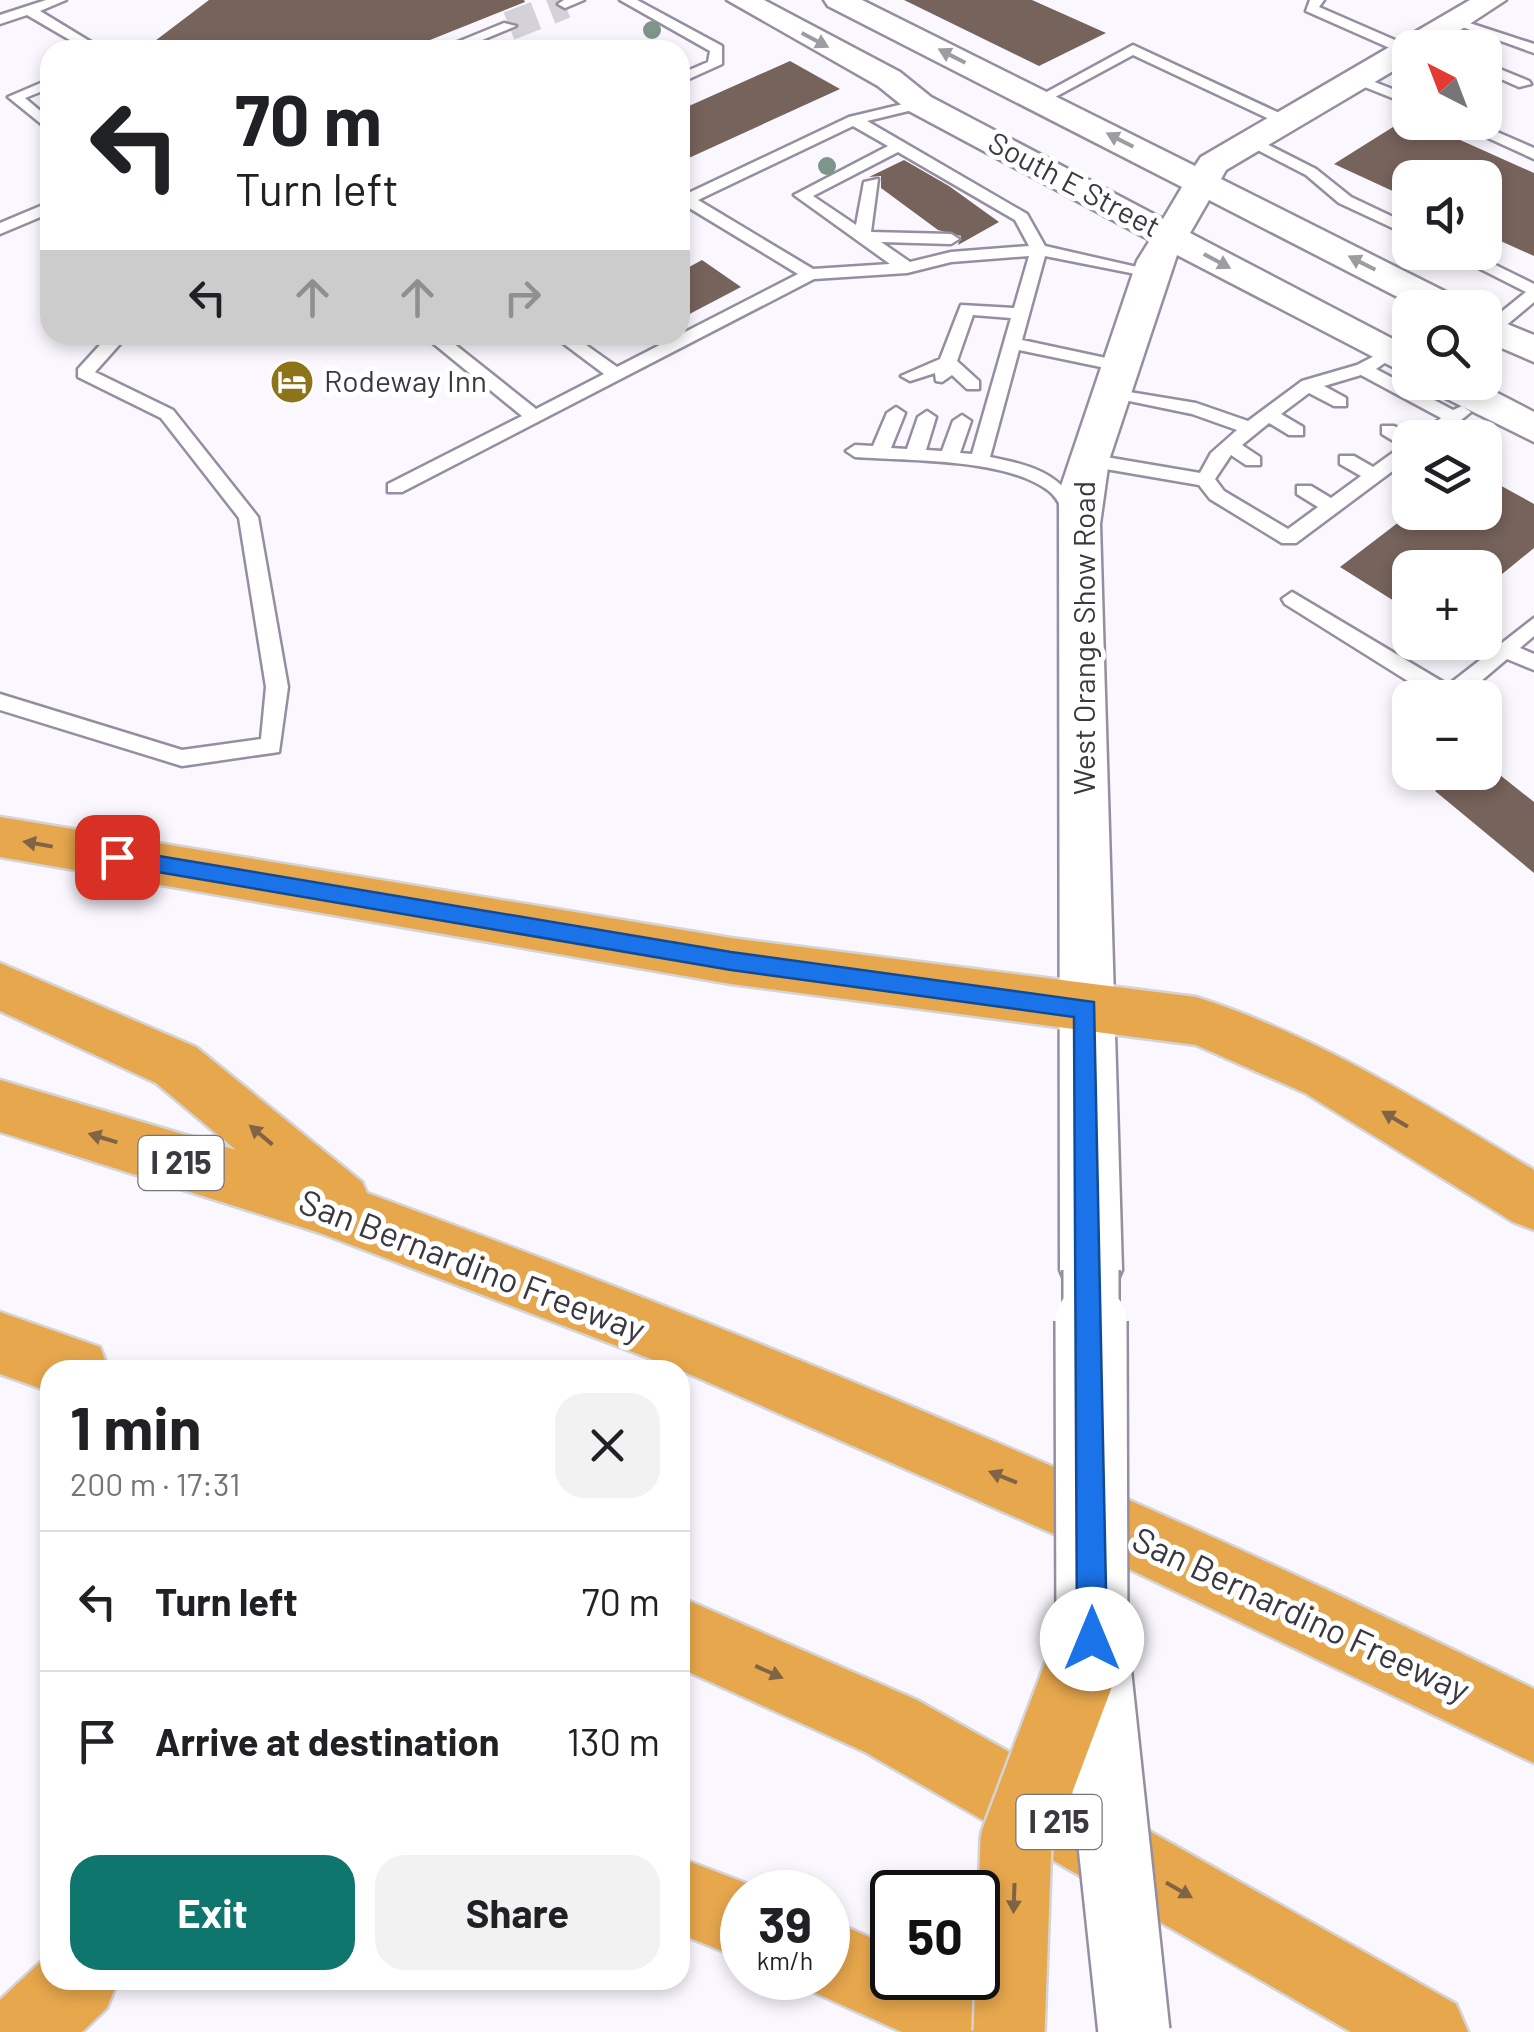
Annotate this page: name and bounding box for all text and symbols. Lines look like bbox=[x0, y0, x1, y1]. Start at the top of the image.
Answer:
north arrow bbox=[1392, 30, 1502, 140]
map controls bbox=[1392, 30, 1502, 790]
one-way arrow bbox=[801, 31, 830, 48]
one-way arrow bbox=[938, 48, 967, 65]
text: 70 m bbox=[235, 76, 382, 160]
icon: left bbox=[70, 80, 200, 210]
street label: South E Street bbox=[983, 123, 1167, 244]
one-way arrow bbox=[1105, 132, 1134, 149]
button: sound bbox=[1392, 160, 1502, 270]
text: Turn left bbox=[235, 161, 399, 215]
one-way arrow bbox=[1203, 251, 1231, 269]
one-way arrow bbox=[1348, 255, 1377, 272]
icon: left bbox=[180, 270, 235, 325]
icon: ahead bbox=[285, 270, 340, 325]
icon: ahead bbox=[390, 270, 445, 325]
icon: right bbox=[495, 270, 550, 325]
button: search bbox=[1392, 290, 1502, 400]
hotel icon: Rodeway Inn bbox=[269, 359, 315, 405]
place label: Rodeway Inn bbox=[324, 362, 487, 398]
button: layers bbox=[1392, 420, 1502, 530]
street label: West Orange Show Road bbox=[1065, 481, 1101, 795]
button: + bbox=[1392, 550, 1502, 660]
button: − bbox=[1392, 680, 1502, 790]
pin bbox=[75, 815, 160, 900]
icon: arrive bbox=[90, 830, 145, 885]
one-way arrow bbox=[22, 835, 54, 851]
one-way arrow bbox=[1381, 1111, 1409, 1128]
one-way arrow bbox=[248, 1125, 273, 1146]
one-way arrow bbox=[87, 1130, 117, 1145]
road number: I 215 bbox=[138, 1136, 224, 1190]
street label: San Bernardino Freeway bbox=[294, 1179, 652, 1350]
text: 1 min bbox=[70, 1390, 201, 1462]
button: close bbox=[555, 1393, 660, 1498]
text: 200 m · 17:31 bbox=[70, 1464, 240, 1502]
one-way arrow bbox=[987, 1468, 1017, 1484]
street label: San Bernardino Freeway bbox=[1127, 1517, 1477, 1710]
icon: left bbox=[70, 1574, 125, 1629]
text: Turn left bbox=[155, 1578, 298, 1624]
text: 70 m bbox=[582, 1578, 660, 1624]
position arrow bbox=[1040, 1587, 1144, 1691]
one-way arrow bbox=[755, 1663, 784, 1680]
icon: arrive bbox=[70, 1714, 125, 1769]
text: Arrive at destination bbox=[155, 1718, 500, 1764]
text: 130 m bbox=[567, 1718, 660, 1764]
road number: I 215 bbox=[1016, 1795, 1102, 1849]
button: Exit bbox=[70, 1855, 355, 1970]
button: Share bbox=[375, 1855, 660, 1970]
speed limit sign: 50 bbox=[870, 1870, 1000, 2000]
one-way arrow bbox=[1165, 1881, 1193, 1898]
one-way arrow bbox=[1006, 1883, 1022, 1915]
text: 39 bbox=[758, 1893, 812, 1953]
text: km/h bbox=[757, 1945, 813, 1975]

